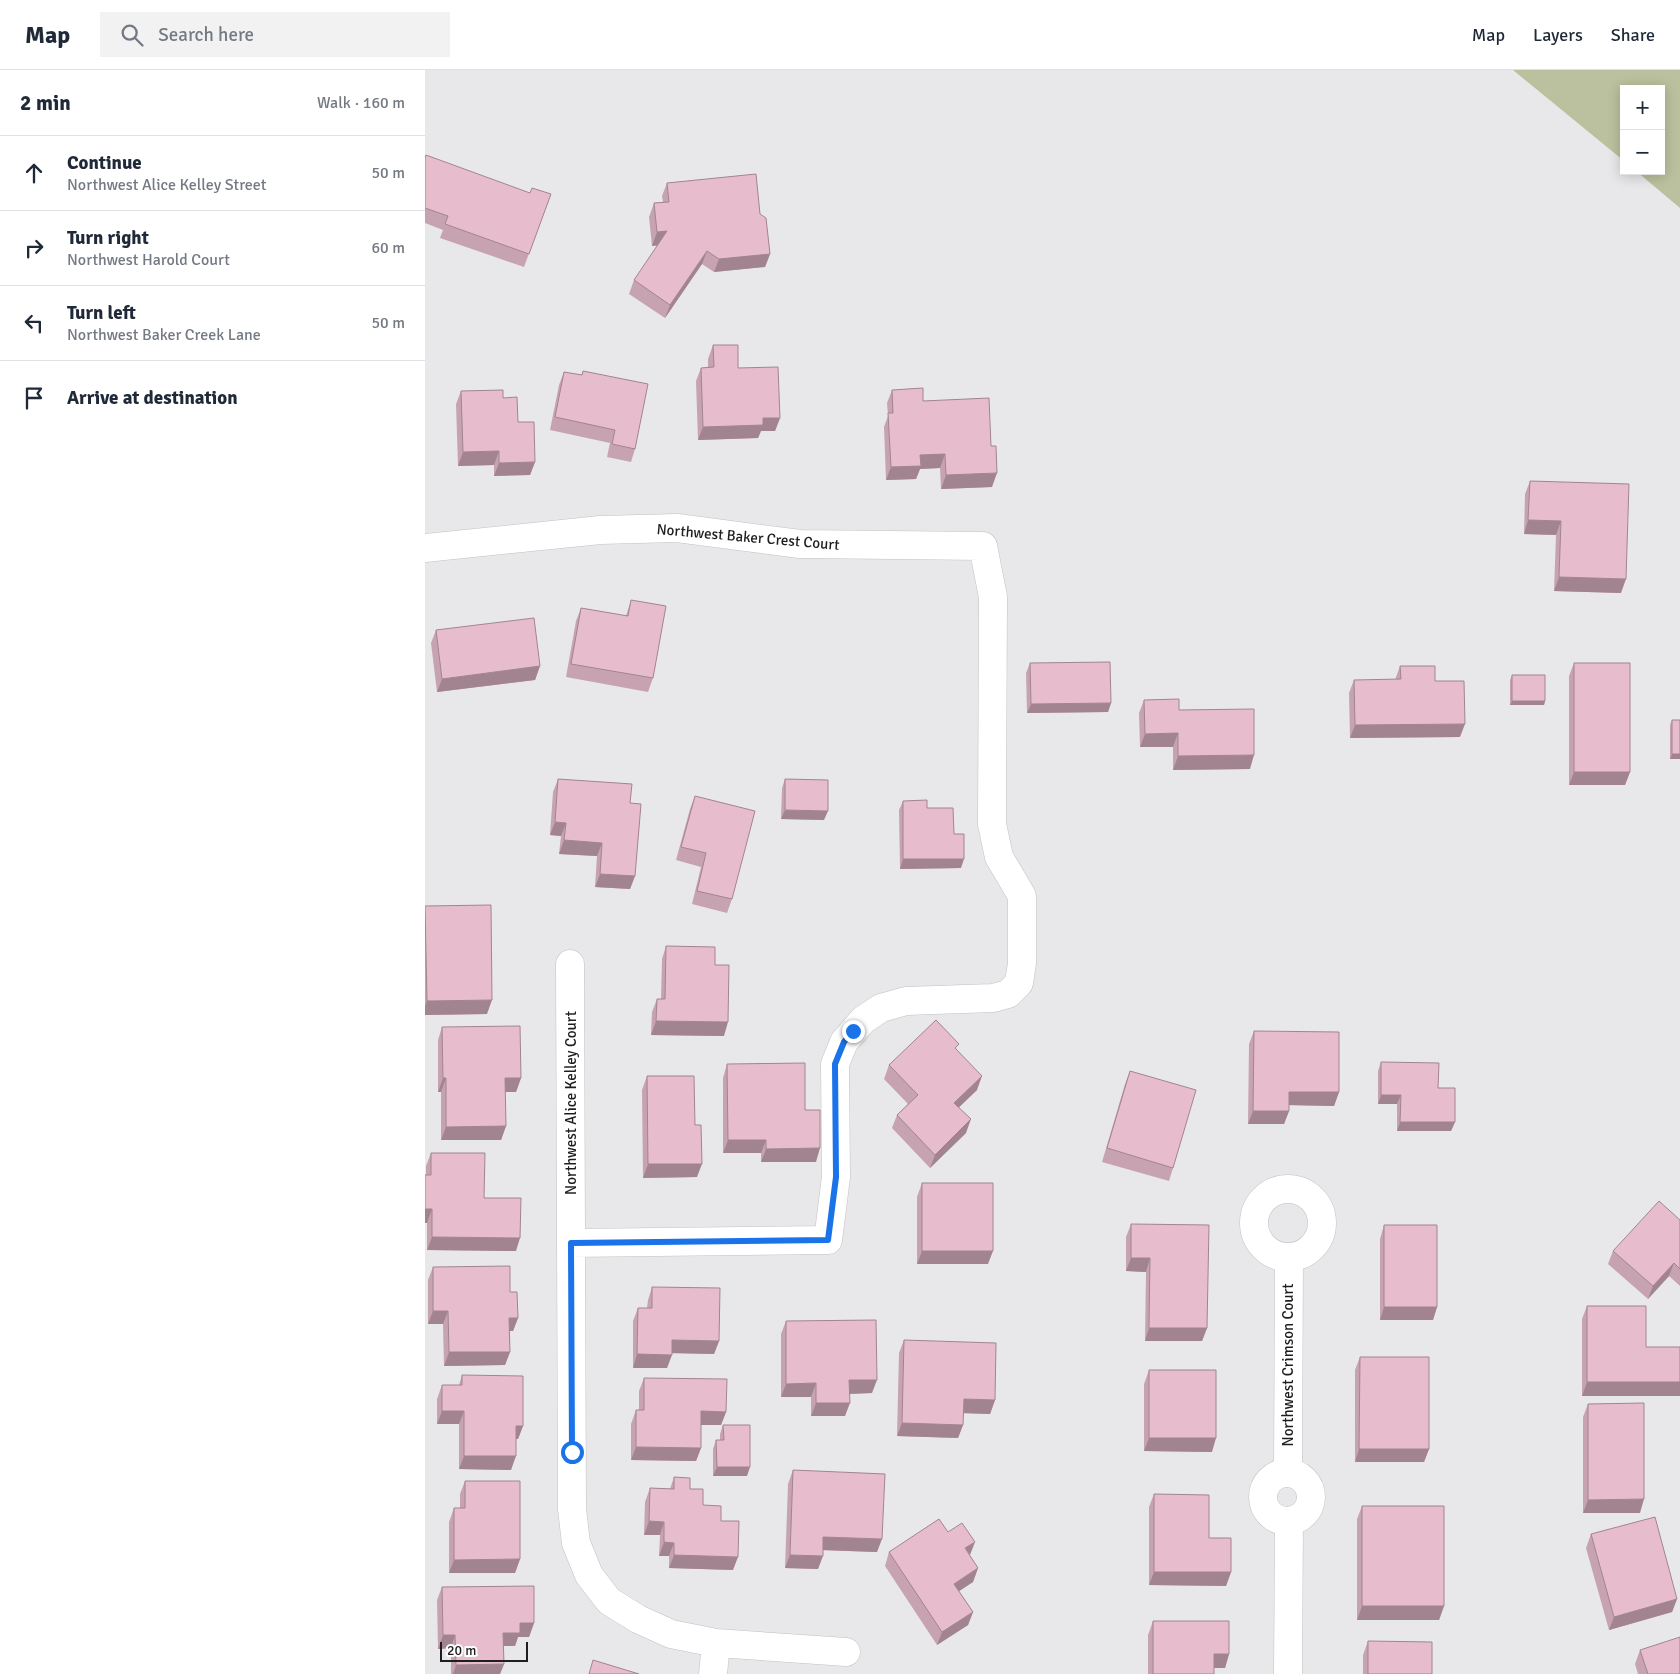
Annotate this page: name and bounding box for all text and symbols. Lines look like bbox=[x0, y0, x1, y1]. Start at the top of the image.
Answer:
search box bbox=[100, 12, 450, 57]
text: Map bbox=[25, 20, 70, 50]
icon: search bbox=[118, 21, 146, 49]
text: Search here bbox=[158, 23, 254, 47]
text: Map bbox=[1472, 24, 1505, 46]
text: Layers bbox=[1533, 24, 1583, 46]
text: Share bbox=[1611, 24, 1655, 46]
map controls bbox=[1620, 85, 1665, 175]
button: + bbox=[1620, 85, 1665, 130]
text: 2 min bbox=[20, 90, 71, 116]
text: Walk · 160 m bbox=[317, 93, 405, 113]
button: − bbox=[1620, 130, 1665, 175]
text: Continue bbox=[67, 151, 142, 175]
icon: ahead bbox=[20, 159, 48, 187]
text: 50 m bbox=[371, 163, 405, 183]
text: Northwest Alice Kelley Street bbox=[67, 175, 266, 195]
text: Turn right bbox=[67, 226, 149, 250]
icon: right bbox=[20, 234, 48, 262]
text: 60 m bbox=[371, 238, 405, 258]
text: Northwest Harold Court bbox=[67, 250, 230, 270]
text: Turn left bbox=[67, 301, 136, 325]
icon: left bbox=[20, 309, 48, 337]
text: 50 m bbox=[371, 313, 405, 333]
text: Northwest Baker Creek Lane bbox=[67, 325, 261, 345]
icon: arrive bbox=[20, 384, 48, 412]
text: Arrive at destination bbox=[67, 386, 238, 410]
street label: Northwest Baker Crest Court bbox=[656, 520, 840, 554]
street label: Northwest Alice Kelley Court bbox=[562, 1011, 580, 1195]
route end bbox=[842, 1020, 865, 1043]
street label: Northwest Crimson Court bbox=[1279, 1283, 1297, 1447]
route start bbox=[561, 1441, 584, 1464]
scale bar bbox=[440, 1639, 527, 1662]
text: 20 m bbox=[447, 1642, 476, 1659]

